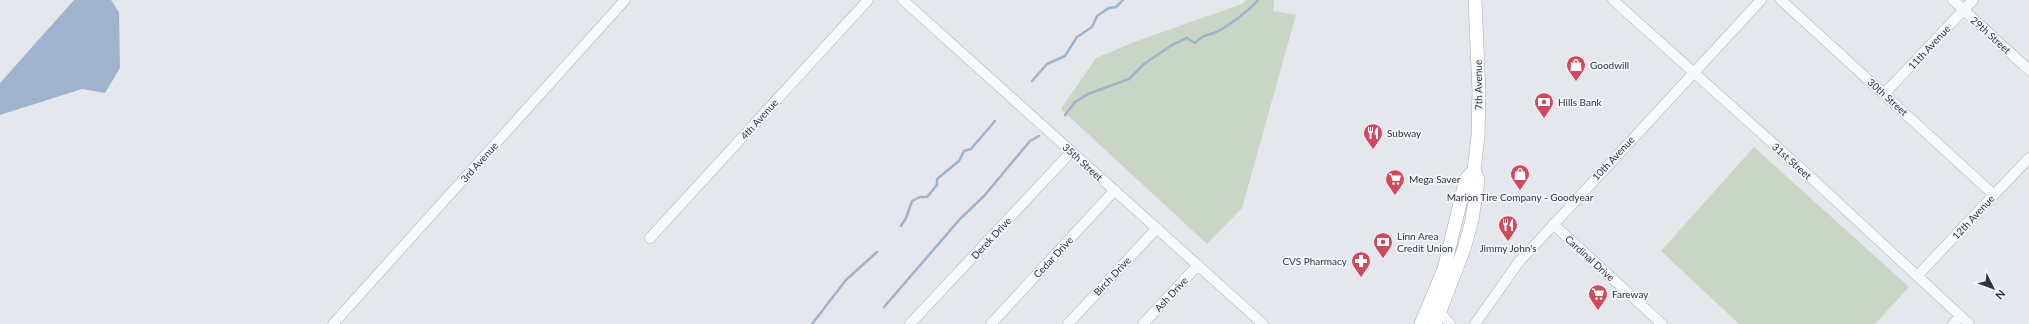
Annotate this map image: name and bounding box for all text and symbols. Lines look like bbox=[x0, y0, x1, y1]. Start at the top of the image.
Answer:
street label: 29th Street bbox=[1969, 14, 2014, 56]
street label: 11th Avenue bbox=[1905, 22, 1953, 72]
shop icon: Goodwill bbox=[1565, 54, 1587, 82]
place label: Goodwill bbox=[1590, 59, 1629, 71]
street label: 7th Avenue bbox=[1472, 60, 1484, 110]
street label: 30th Street bbox=[1866, 76, 1911, 118]
bank icon: Hills Bank bbox=[1533, 91, 1555, 119]
street label: 4th Avenue bbox=[738, 96, 780, 142]
place label: Hills Bank bbox=[1558, 96, 1603, 108]
restaurant icon: Subway bbox=[1362, 122, 1384, 150]
place label: Subway bbox=[1387, 127, 1422, 139]
street label: 10th Avenue bbox=[1589, 133, 1637, 183]
street label: 3rd Avenue bbox=[458, 139, 500, 185]
street label: 31st Street bbox=[1770, 140, 1814, 182]
street label: 35th Street bbox=[1061, 141, 1106, 183]
shop icon: Marion Tire Company - Goodyear bbox=[1509, 163, 1531, 191]
supermarket icon: Mega Saver bbox=[1384, 168, 1406, 196]
place label: Mega Saver bbox=[1409, 173, 1461, 185]
place label: Marion Tire Company - Goodyear bbox=[1447, 191, 1594, 203]
street label: 12th Avenue bbox=[1949, 192, 1997, 242]
restaurant icon: Jimmy John's bbox=[1497, 214, 1519, 242]
street label: Derek Drive bbox=[969, 215, 1013, 261]
place label: Linn Area Credit Union bbox=[1397, 230, 1453, 254]
bank icon: Linn Area Credit Union bbox=[1372, 231, 1394, 259]
street label: Cardinal Drive bbox=[1563, 233, 1617, 283]
street label: Cedar Drive bbox=[1031, 234, 1075, 280]
place label: Jimmy John's bbox=[1479, 242, 1537, 254]
pharmacy icon: CVS Pharmacy bbox=[1350, 250, 1372, 278]
street label: Birch Drive bbox=[1091, 254, 1133, 298]
place label: CVS Pharmacy bbox=[1282, 255, 1348, 267]
north arrow bbox=[1973, 268, 2013, 308]
street label: Ash Drive bbox=[1152, 274, 1190, 314]
supermarket icon: Fareway bbox=[1587, 283, 1609, 311]
place label: Fareway bbox=[1612, 288, 1649, 300]
text: N bbox=[1993, 288, 2008, 303]

